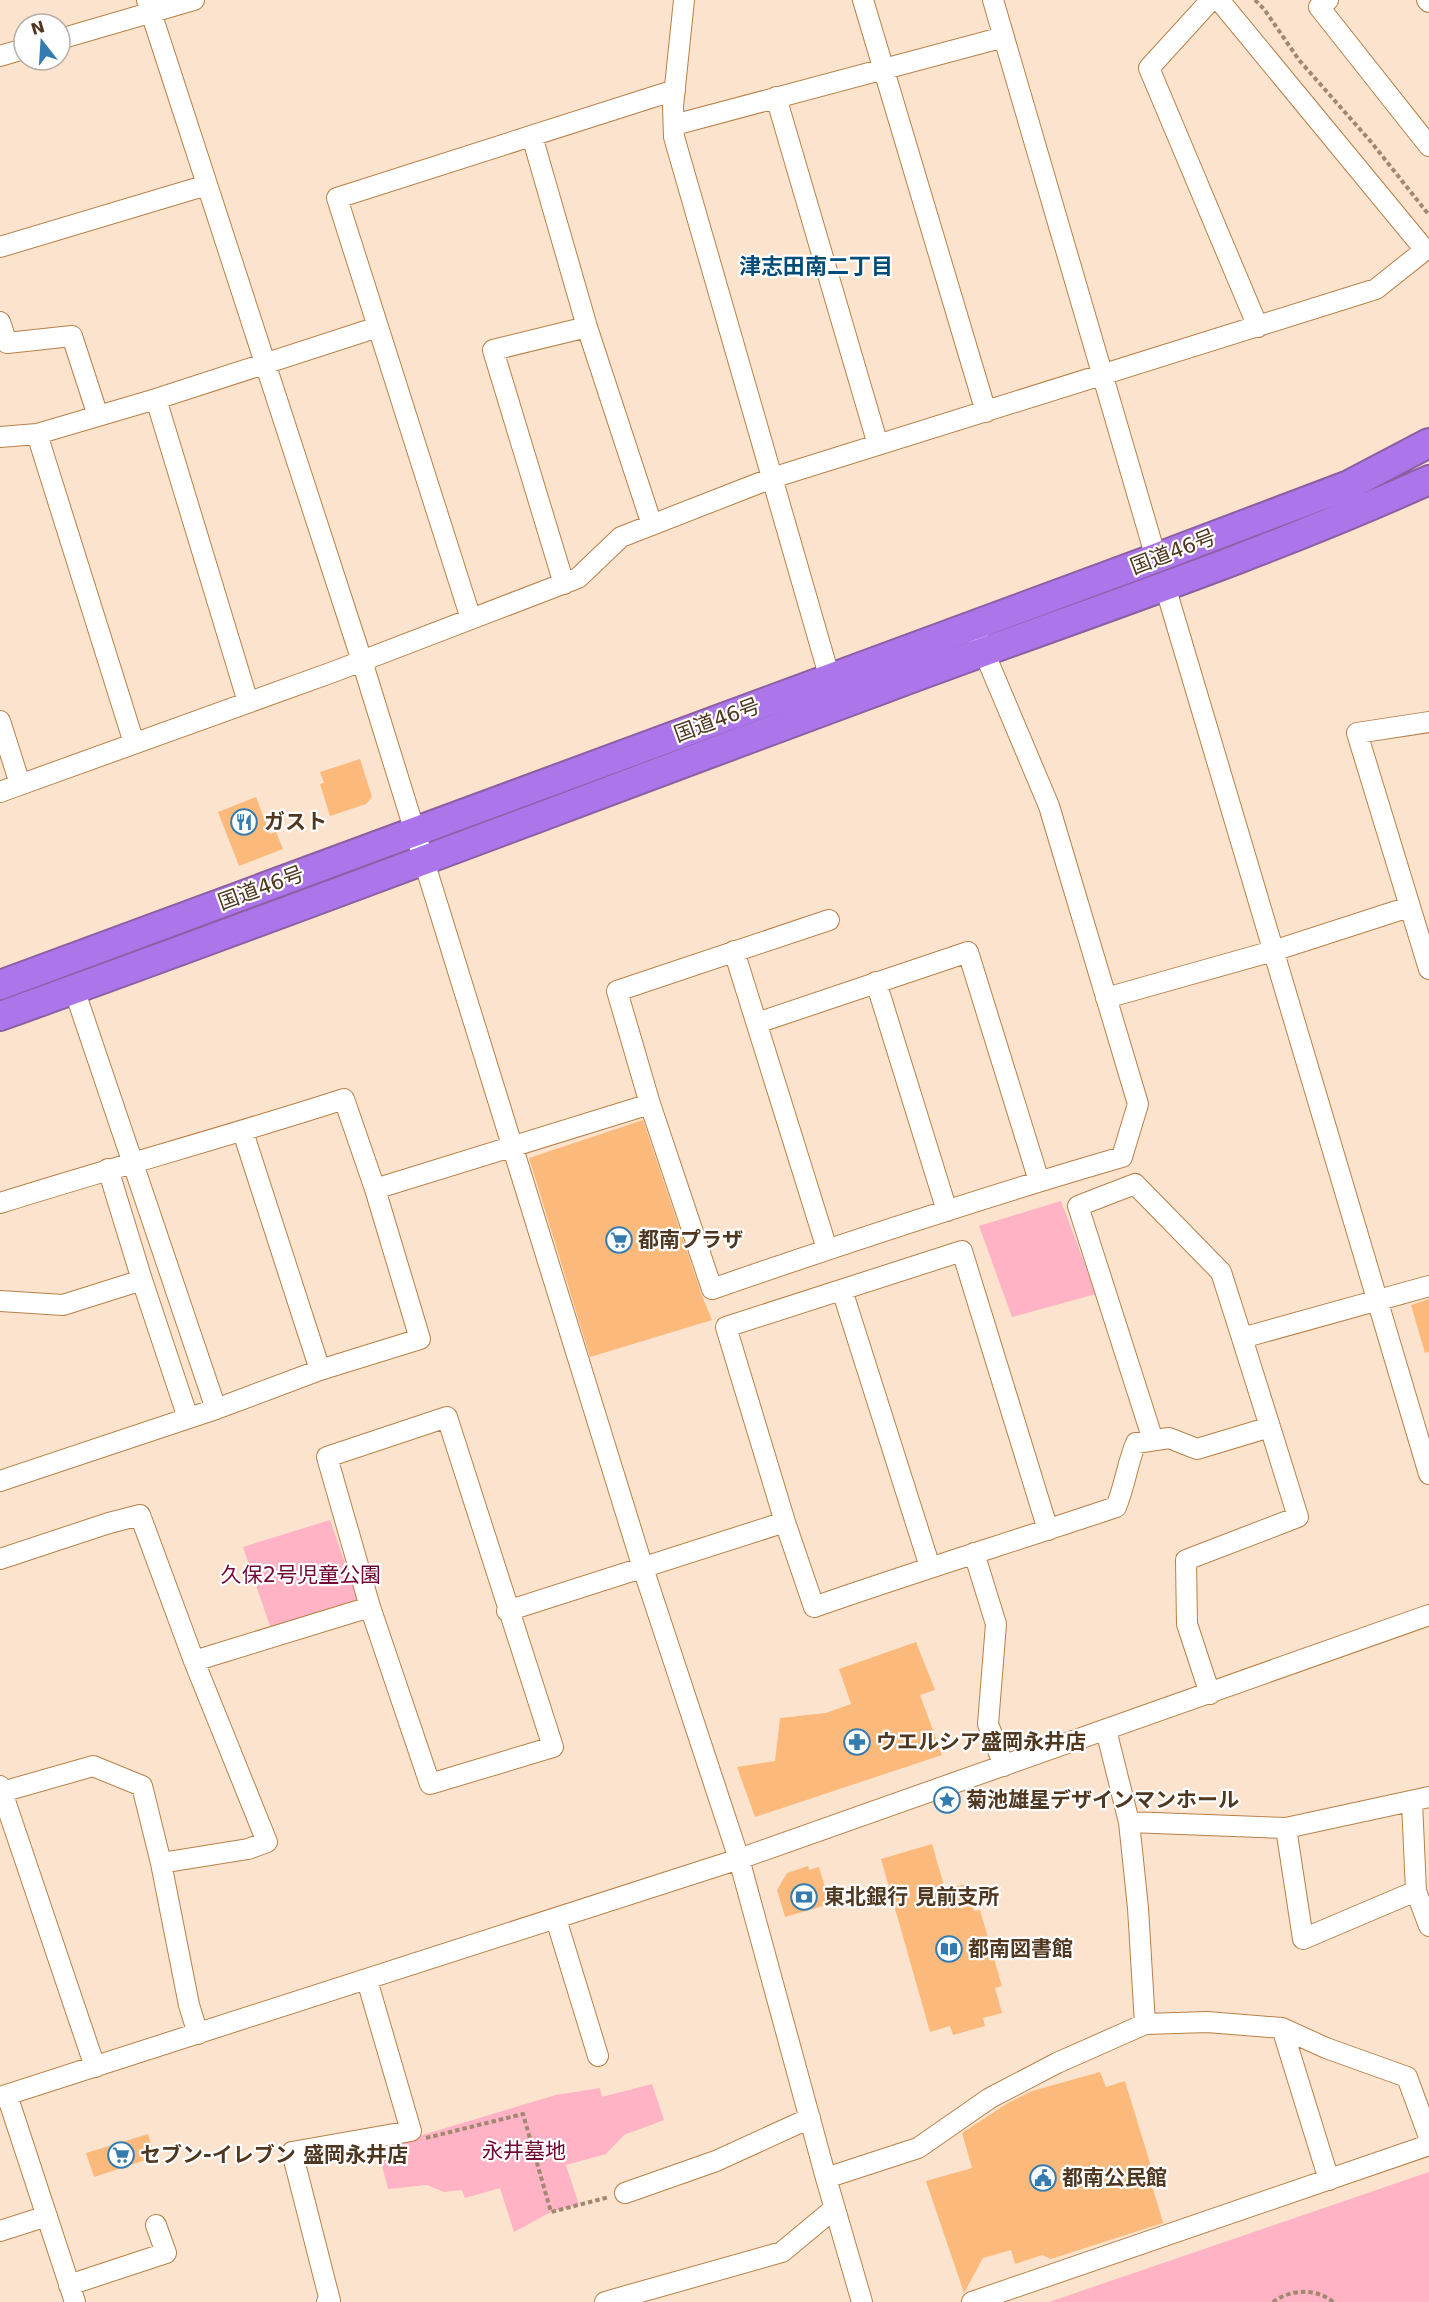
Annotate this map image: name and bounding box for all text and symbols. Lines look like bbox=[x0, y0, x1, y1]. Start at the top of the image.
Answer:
north arrow bbox=[12, 12, 72, 72]
text: N bbox=[29, 17, 47, 39]
district label: 津志田南二丁目 bbox=[739, 254, 893, 279]
street label: 国道46号 bbox=[1127, 525, 1219, 579]
street label: 国道46号 bbox=[671, 693, 763, 747]
restaurant icon: ガスト bbox=[229, 807, 259, 837]
place label: ガスト bbox=[264, 810, 327, 834]
street label: 国道46号 bbox=[215, 861, 307, 915]
supermarket icon: 都南プラザ bbox=[604, 1225, 634, 1255]
place label: 都南プラザ bbox=[638, 1228, 743, 1252]
park label: 久保2号児童公園 bbox=[221, 1563, 381, 1587]
pharmacy icon: ウエルシア盛岡永井店 bbox=[842, 1727, 872, 1757]
place label: ウエルシア盛岡永井店 bbox=[876, 1730, 1086, 1754]
place icon: 菊池雄星デザインマンホール bbox=[932, 1785, 962, 1815]
place label: 菊池雄星デザインマンホール bbox=[966, 1788, 1239, 1812]
bank icon: 東北銀行 見前支所 bbox=[789, 1882, 819, 1912]
place label: 東北銀行 見前支所 bbox=[824, 1885, 999, 1909]
library icon: 都南図書館 bbox=[934, 1934, 964, 1964]
place label: 都南図書館 bbox=[968, 1937, 1073, 1961]
park label: 永井墓地 bbox=[482, 2139, 566, 2163]
supermarket icon: セブン-イレブン 盛岡永井店 bbox=[106, 2140, 136, 2170]
place label: セブン-イレブン 盛岡永井店 bbox=[140, 2143, 408, 2167]
public building icon: 都南公民館 bbox=[1028, 2163, 1058, 2193]
place label: 都南公民館 bbox=[1062, 2166, 1167, 2190]

